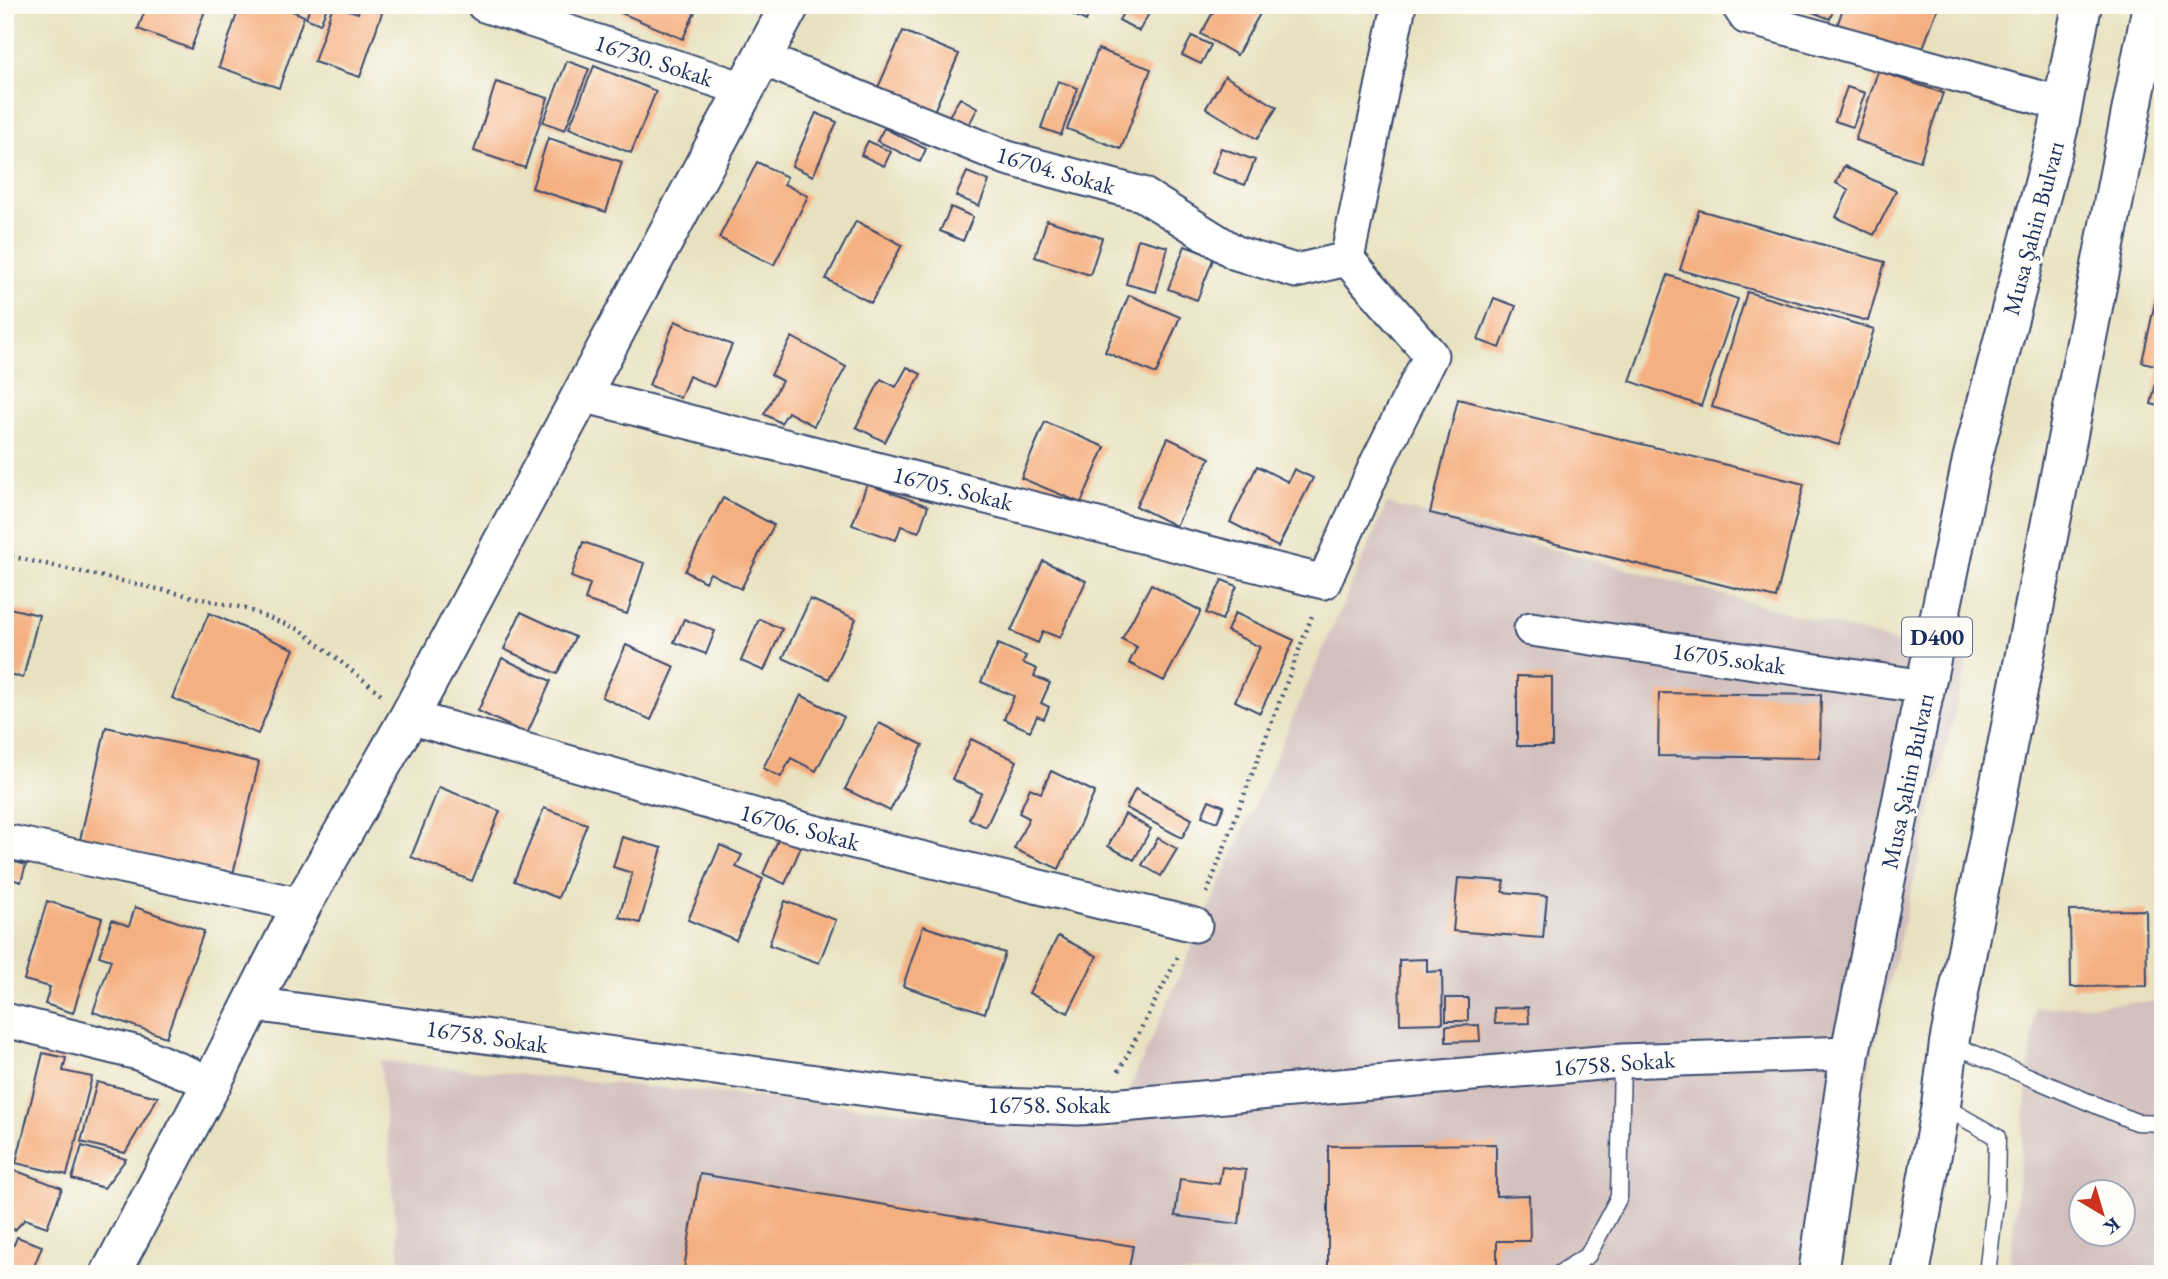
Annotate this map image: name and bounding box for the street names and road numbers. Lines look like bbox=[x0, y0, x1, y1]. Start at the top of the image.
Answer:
street label: 16730. Sokak bbox=[591, 26, 718, 94]
street label: Musa Şahin Bulvarı bbox=[1995, 137, 2071, 318]
street label: 16704. Sokak bbox=[993, 138, 1120, 202]
street label: 16705. Sokak bbox=[890, 458, 1017, 518]
road number: D400 bbox=[1902, 618, 1972, 656]
street label: 16705.sokak bbox=[1670, 635, 1789, 681]
street label: Musa Şahin Bulvarı bbox=[1873, 690, 1941, 872]
street label: 16706. Sokak bbox=[737, 796, 864, 858]
street label: 16758. Sokak bbox=[424, 1012, 551, 1060]
street label: 16758. Sokak bbox=[1552, 1043, 1677, 1083]
street label: 16758. Sokak bbox=[988, 1089, 1111, 1120]

